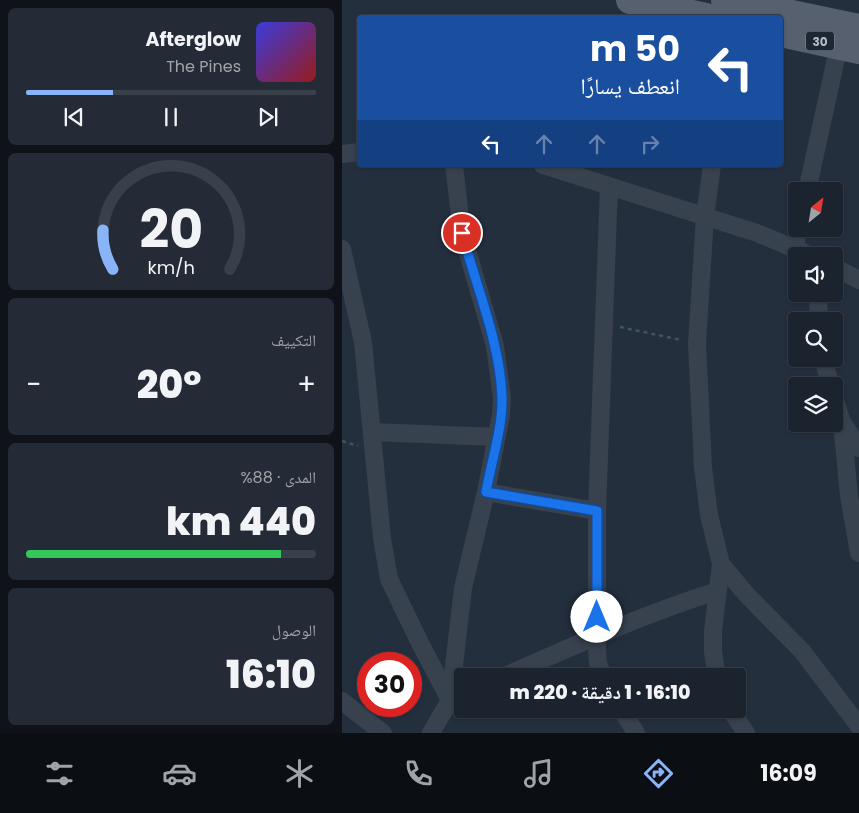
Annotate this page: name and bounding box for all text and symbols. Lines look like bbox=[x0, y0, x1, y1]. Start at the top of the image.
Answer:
text: 50 m bbox=[590, 24, 680, 73]
text: Afterglow bbox=[146, 26, 241, 53]
road number: 30 bbox=[806, 31, 834, 50]
icon: left bbox=[698, 35, 763, 100]
text: The Pines bbox=[166, 55, 241, 78]
text: انعطف يسارًا bbox=[580, 71, 680, 102]
icon: previous bbox=[60, 103, 88, 131]
icon: pause bbox=[157, 103, 185, 131]
icon: next bbox=[254, 103, 282, 131]
icon: left bbox=[477, 130, 505, 158]
icon: ahead bbox=[530, 130, 558, 158]
icon: ahead bbox=[583, 130, 611, 158]
icon: right bbox=[636, 130, 664, 158]
north arrow bbox=[788, 182, 843, 238]
map controls bbox=[788, 182, 843, 432]
text: 20 bbox=[139, 193, 203, 266]
pin bbox=[441, 212, 483, 254]
icon: arrive bbox=[448, 219, 476, 247]
button: sound bbox=[788, 247, 843, 302]
text: km/h bbox=[147, 255, 195, 280]
button: search bbox=[788, 312, 843, 367]
text: التكييف bbox=[271, 329, 316, 352]
text: 20° bbox=[137, 358, 202, 411]
text: − bbox=[26, 365, 41, 404]
text: + bbox=[297, 365, 316, 404]
button: layers bbox=[788, 377, 843, 432]
text: المدى · 88% bbox=[240, 466, 316, 489]
text: 440 km bbox=[166, 495, 316, 548]
position arrow bbox=[570, 590, 622, 642]
text: الوصول bbox=[272, 619, 316, 642]
text: 16:10 bbox=[226, 648, 316, 701]
speed limit sign: 30 bbox=[357, 652, 422, 717]
text: 16:10 · 1 دقيقة · 220 m bbox=[510, 679, 690, 706]
icon: filters bbox=[42, 756, 77, 791]
icon: car bbox=[162, 756, 197, 791]
icon: climate bbox=[282, 756, 317, 791]
icon: phone bbox=[401, 756, 436, 791]
icon: music bbox=[521, 756, 556, 791]
icon: directions bbox=[641, 756, 676, 791]
text: 16:09 bbox=[760, 758, 817, 789]

